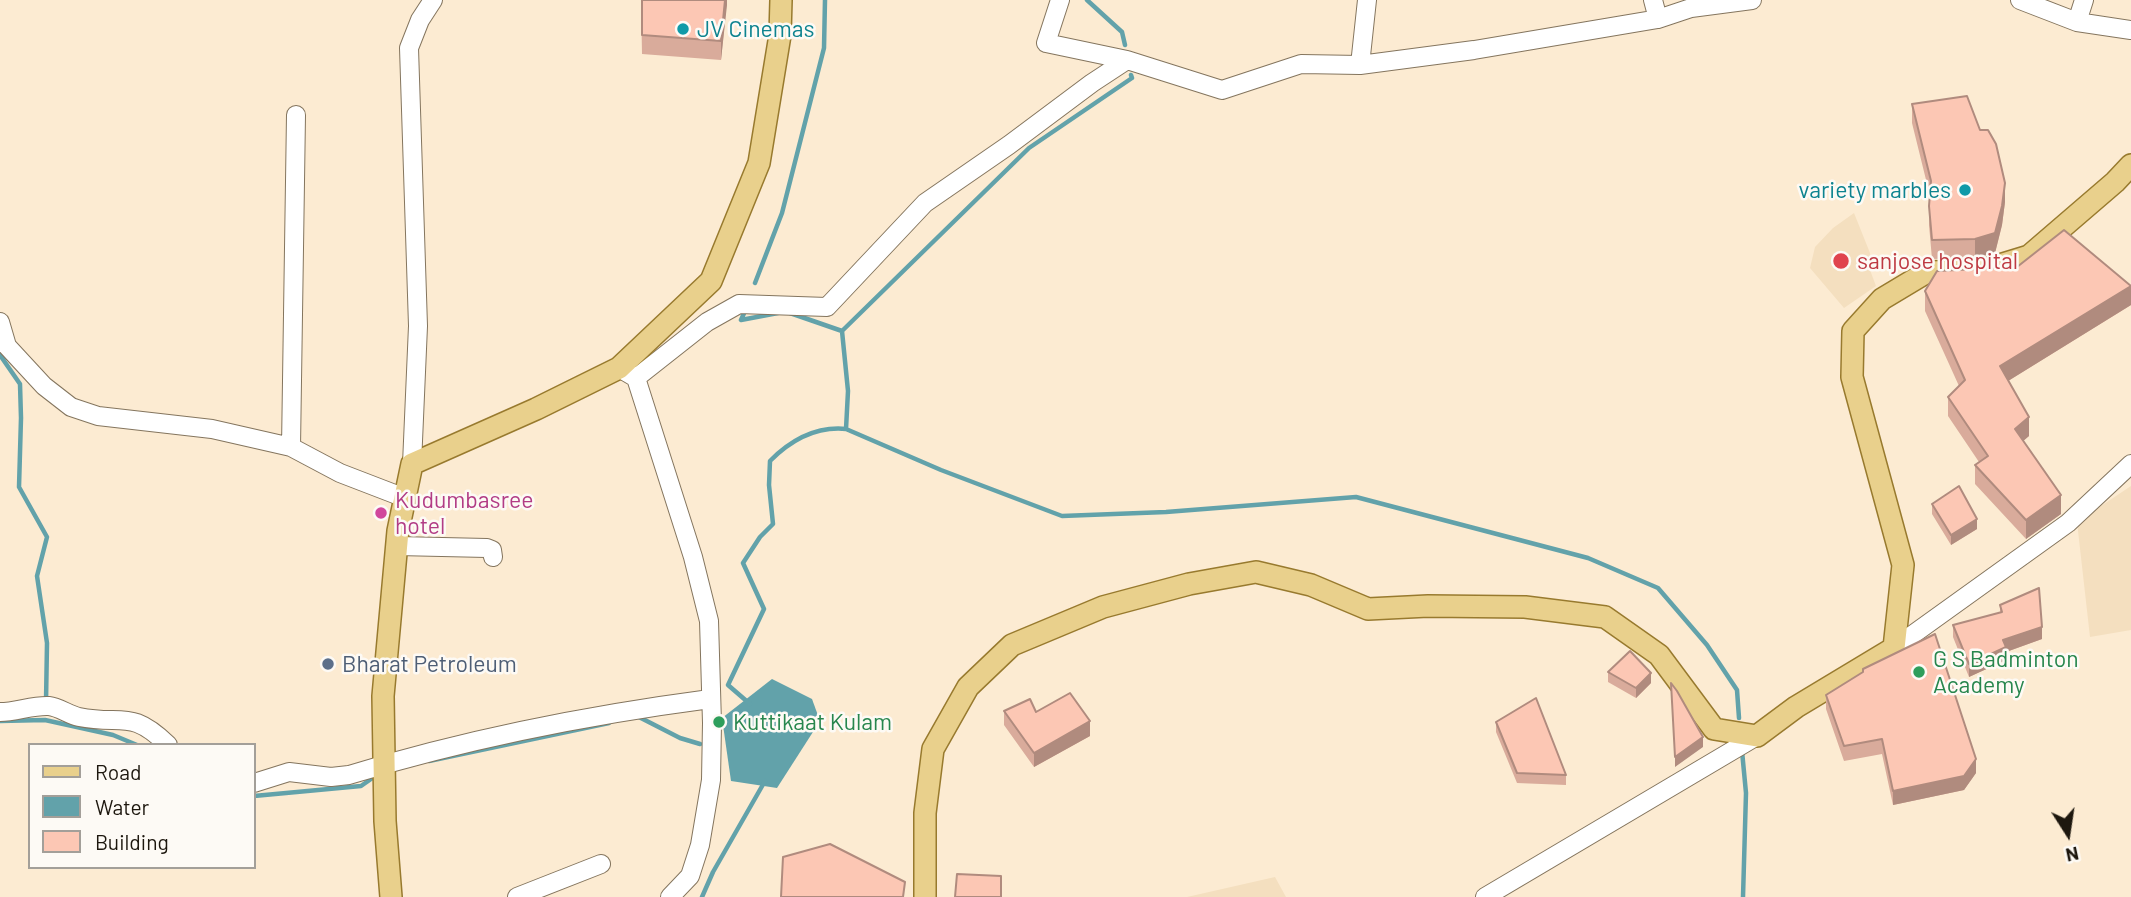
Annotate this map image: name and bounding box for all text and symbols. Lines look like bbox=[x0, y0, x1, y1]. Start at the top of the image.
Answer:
place label: JV Cinemas bbox=[697, 15, 815, 43]
marker: JV Cinemas bbox=[675, 21, 691, 37]
place label: variety marbles bbox=[1799, 176, 1951, 204]
marker: variety marbles bbox=[1957, 182, 1973, 198]
place label: sanjose hospital bbox=[1857, 247, 2018, 275]
marker: sanjose hospital bbox=[1831, 251, 1851, 271]
place label: Kudumbasree hotel bbox=[395, 486, 533, 540]
marker: Kudumbasree hotel bbox=[373, 505, 389, 521]
place label: G S Badminton Academy bbox=[1933, 645, 2079, 699]
place label: Bharat Petroleum bbox=[342, 650, 517, 678]
marker: Bharat Petroleum bbox=[320, 656, 336, 672]
marker: G S Badminton Academy bbox=[1911, 664, 1927, 680]
place label: Kuttikaat Kulam bbox=[733, 708, 892, 736]
marker: Kuttikaat Kulam bbox=[711, 714, 727, 730]
legend bbox=[28, 743, 256, 869]
text: Road bbox=[95, 759, 141, 784]
text: Water bbox=[95, 794, 149, 819]
north arrow bbox=[2033, 799, 2103, 869]
text: Building bbox=[95, 829, 169, 854]
text: N bbox=[2064, 842, 2081, 868]

